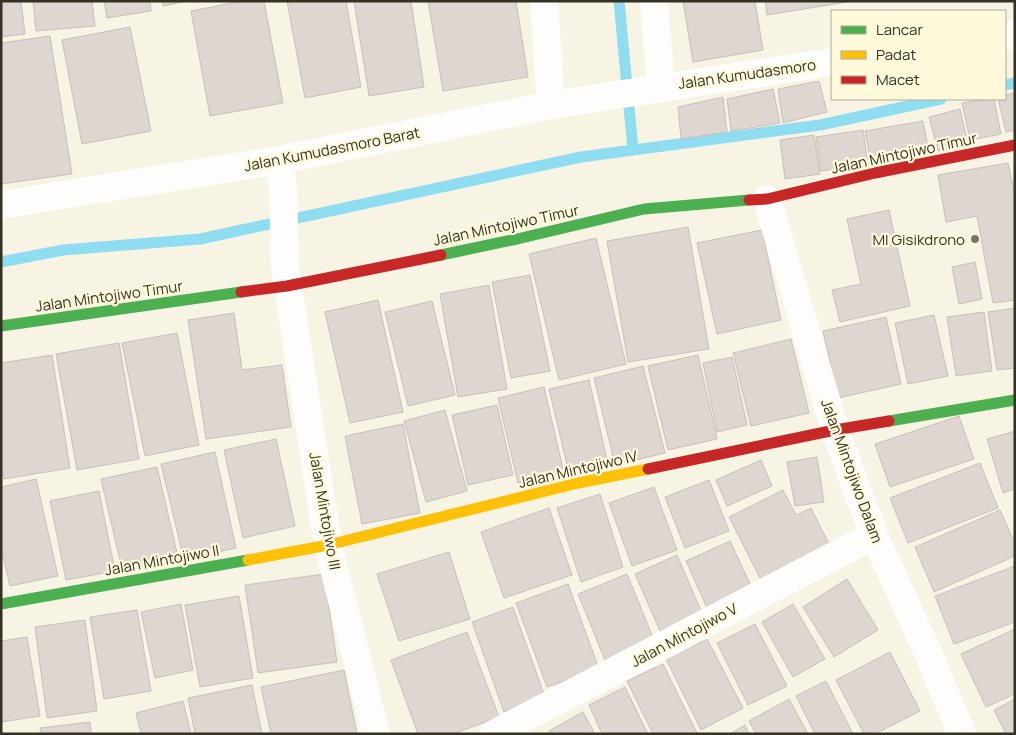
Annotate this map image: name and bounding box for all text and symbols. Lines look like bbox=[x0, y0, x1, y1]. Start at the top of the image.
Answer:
legend bbox=[831, 10, 1006, 100]
text: Lancar bbox=[876, 19, 923, 40]
text: Padat bbox=[876, 44, 916, 65]
street label: Jalan Kumudasmoro bbox=[677, 54, 817, 94]
text: Macet bbox=[876, 69, 920, 90]
street label: Jalan Kumudasmoro Barat bbox=[242, 122, 422, 176]
street label: Jalan Mintojiwo Timur bbox=[829, 127, 979, 179]
street label: Jalan Mintojiwo Timur bbox=[431, 199, 581, 251]
place label: MI Gisikdrono bbox=[872, 229, 965, 250]
marker: MI Gisikdrono bbox=[969, 233, 981, 245]
street label: Jalan Mintojiwo Timur bbox=[34, 275, 185, 317]
street label: Jalan Mintojiwo Dalam bbox=[816, 396, 888, 546]
street label: Jalan Mintojiwo IV bbox=[516, 445, 640, 493]
street label: Jalan Mintojiwo III bbox=[304, 450, 346, 572]
street label: Jalan Mintojiwo II bbox=[103, 540, 221, 580]
street label: Jalan Mintojiwo V bbox=[627, 598, 741, 672]

